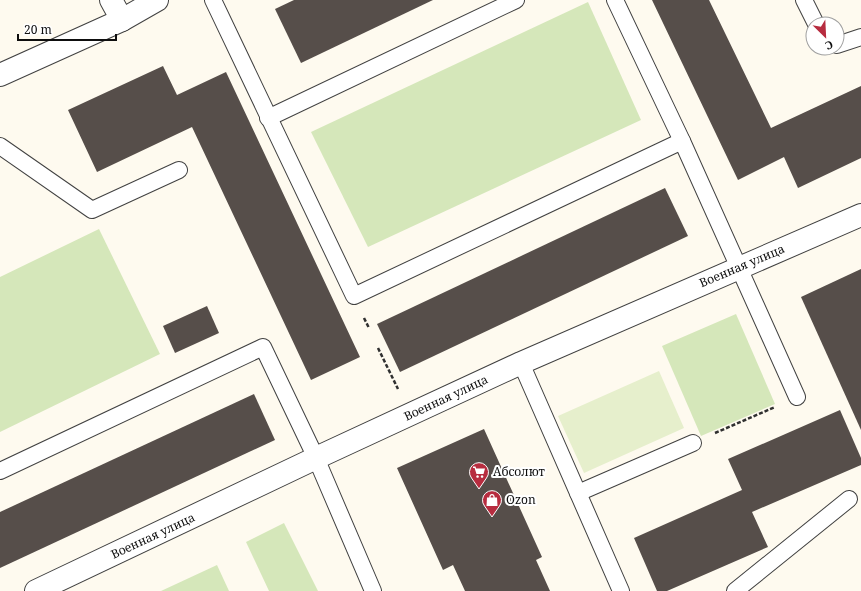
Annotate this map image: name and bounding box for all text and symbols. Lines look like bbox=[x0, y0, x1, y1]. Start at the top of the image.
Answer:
scale bar bbox=[18, 16, 116, 42]
north arrow bbox=[805, 16, 845, 56]
text: 20 m bbox=[24, 21, 52, 38]
text: С bbox=[823, 37, 836, 54]
street label: Военная улица bbox=[697, 240, 787, 291]
street label: Военная улица bbox=[401, 371, 491, 425]
supermarket icon: Абсолют bbox=[468, 461, 490, 489]
place label: Абсолют bbox=[493, 463, 546, 480]
shop icon: Ozon bbox=[481, 489, 503, 517]
place label: Ozon bbox=[506, 491, 536, 508]
street label: Военная улица bbox=[108, 509, 198, 563]

